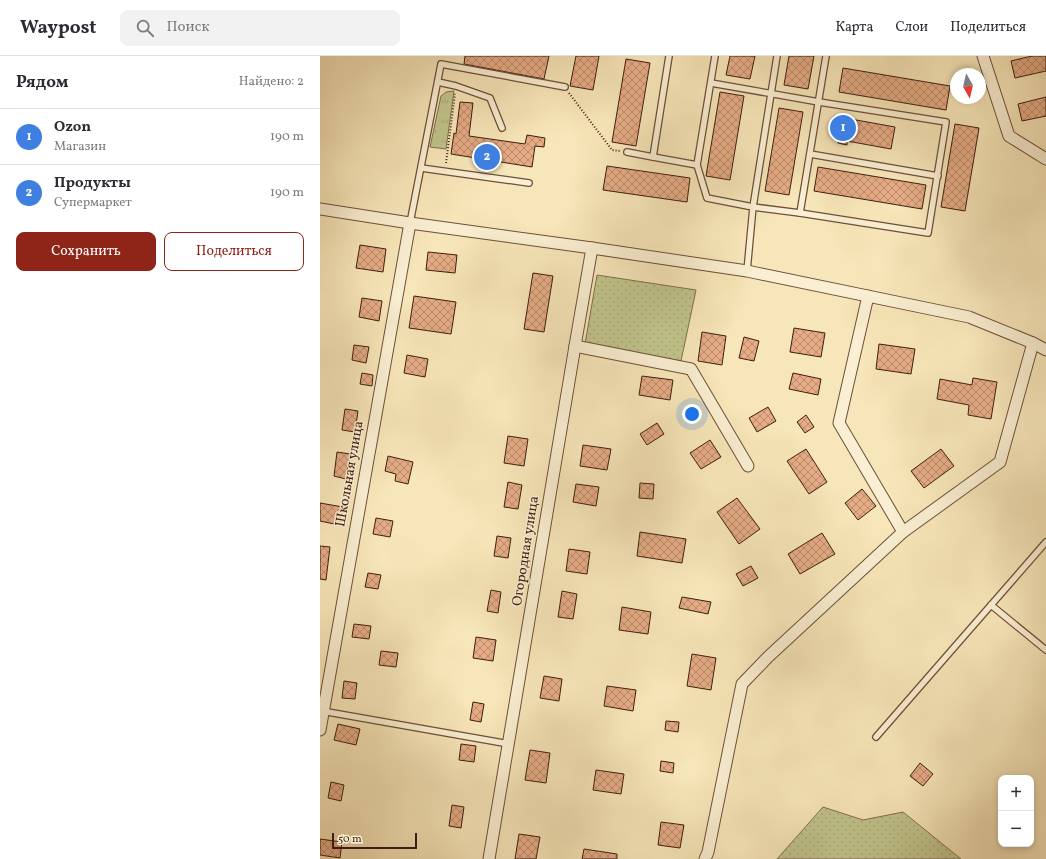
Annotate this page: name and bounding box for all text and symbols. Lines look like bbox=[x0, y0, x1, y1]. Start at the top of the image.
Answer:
search box bbox=[120, 10, 400, 46]
text: Waypost bbox=[20, 15, 96, 41]
icon: search bbox=[134, 17, 156, 39]
text: Поиск bbox=[166, 17, 209, 38]
text: Карта bbox=[835, 18, 873, 37]
text: Слои bbox=[895, 18, 928, 37]
text: Поделиться bbox=[950, 18, 1026, 37]
north arrow bbox=[950, 68, 986, 104]
text: Рядом bbox=[16, 71, 69, 94]
text: Найдено: 2 bbox=[239, 73, 304, 91]
pin: 1 bbox=[830, 113, 856, 143]
text: Ozon bbox=[54, 117, 91, 138]
text: 1 bbox=[26, 128, 32, 146]
text: 190 m bbox=[270, 128, 304, 146]
text: Магазин bbox=[54, 138, 106, 156]
pin: 2 bbox=[474, 142, 500, 172]
text: Продукты bbox=[54, 173, 131, 194]
text: 2 bbox=[26, 184, 32, 202]
text: 190 m bbox=[270, 184, 304, 202]
text: Супермаркет bbox=[54, 194, 132, 212]
button: Сохранить bbox=[16, 232, 156, 271]
button: Поделиться bbox=[164, 232, 304, 271]
your location bbox=[682, 404, 702, 424]
street label: Школьная улица bbox=[331, 419, 369, 529]
street label: Огородная улица bbox=[508, 495, 544, 607]
map controls bbox=[998, 775, 1034, 847]
button: + bbox=[998, 775, 1034, 811]
button: − bbox=[998, 811, 1034, 847]
scale bar bbox=[332, 831, 417, 850]
text: 50 m bbox=[338, 832, 362, 847]

